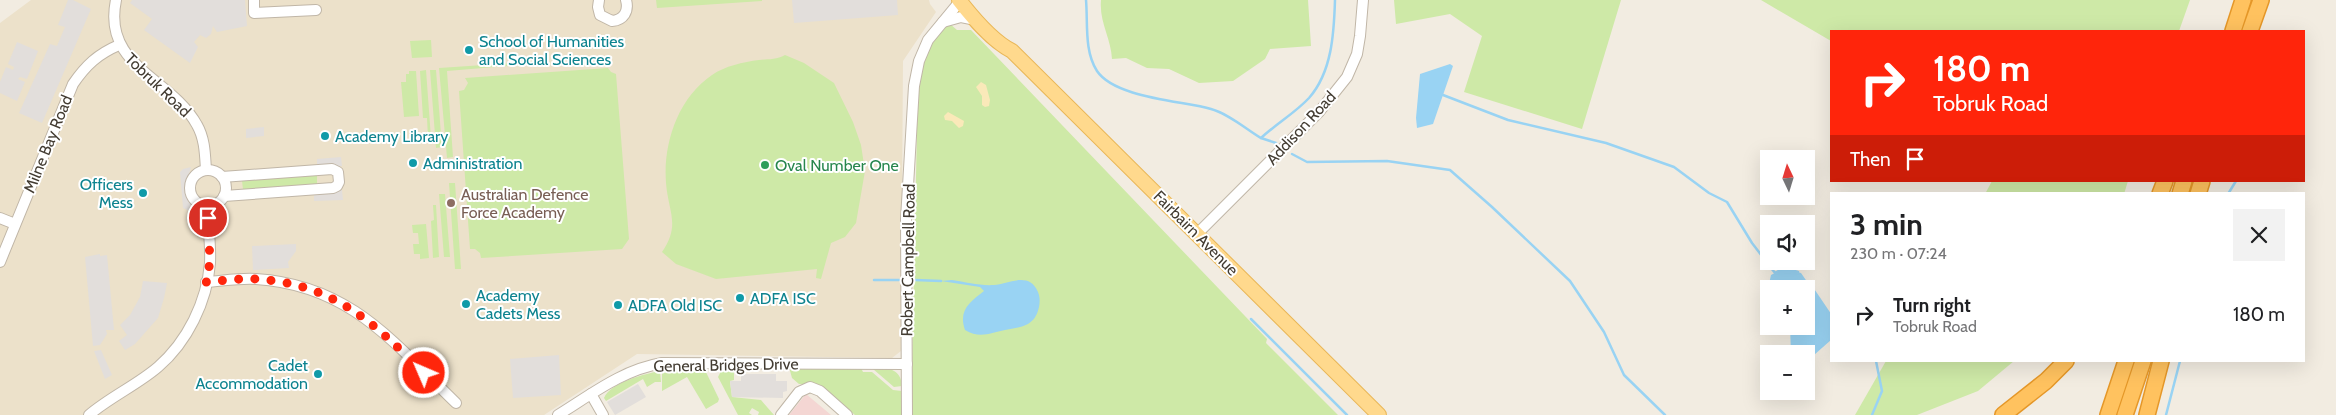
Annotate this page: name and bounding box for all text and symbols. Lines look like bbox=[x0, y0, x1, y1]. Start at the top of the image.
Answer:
place label: School of Humanities and Social Sciences bbox=[479, 32, 624, 69]
marker: School of Humanities and Social Sciences bbox=[463, 44, 475, 56]
text: 180 m bbox=[1933, 47, 2030, 90]
street label: Tobruk Road bbox=[121, 49, 195, 121]
icon: right bbox=[1850, 50, 1915, 115]
street label: Addison Road bbox=[1262, 87, 1340, 169]
text: Tobruk Road bbox=[1933, 90, 2048, 117]
street label: Milne Bay Road bbox=[20, 92, 76, 196]
place label: Academy Library bbox=[335, 127, 448, 146]
marker: Academy Library bbox=[319, 130, 331, 142]
icon: arrive bbox=[1901, 145, 1929, 173]
text: Then bbox=[1850, 148, 1891, 171]
north arrow bbox=[1760, 150, 1815, 205]
map controls bbox=[1760, 150, 1815, 400]
place label: Administration bbox=[423, 154, 522, 173]
place label: Oval Number One bbox=[775, 156, 899, 175]
marker: Administration bbox=[407, 157, 419, 169]
marker: Oval Number One bbox=[759, 159, 771, 171]
place label: Officers Mess bbox=[80, 175, 133, 212]
street label: Robert Campbell Road bbox=[897, 184, 919, 336]
place label: Australian Defence Force Academy bbox=[461, 185, 588, 222]
marker: Officers Mess bbox=[137, 187, 149, 199]
street label: Fairbairn Avenue bbox=[1150, 187, 1242, 279]
pin bbox=[187, 197, 229, 239]
marker: Australian Defence Force Academy bbox=[445, 197, 457, 209]
icon: arrive bbox=[194, 204, 222, 232]
text: 3 min bbox=[1850, 206, 1923, 243]
button: close bbox=[2233, 209, 2285, 261]
button: sound bbox=[1760, 215, 1815, 270]
text: 230 m · 07:24 bbox=[1850, 244, 1947, 263]
button: + bbox=[1760, 280, 1815, 335]
place label: Academy Cadets Mess bbox=[476, 286, 561, 323]
place label: ADFA ISC bbox=[750, 289, 816, 308]
marker: ADFA ISC bbox=[734, 292, 746, 304]
text: Turn right bbox=[1893, 294, 1971, 317]
place label: ADFA Old ISC bbox=[628, 296, 722, 315]
marker: Academy Cadets Mess bbox=[460, 298, 472, 310]
marker: ADFA Old ISC bbox=[612, 299, 624, 311]
icon: right bbox=[1850, 301, 1878, 329]
text: 180 m bbox=[2233, 303, 2285, 326]
text: Tobruk Road bbox=[1893, 317, 1977, 336]
button: − bbox=[1760, 345, 1815, 400]
position arrow bbox=[397, 346, 449, 398]
street label: General Bridges Drive bbox=[653, 354, 799, 376]
place label: Cadet Accommodation bbox=[195, 356, 309, 393]
marker: Cadet Accommodation bbox=[312, 368, 324, 380]

